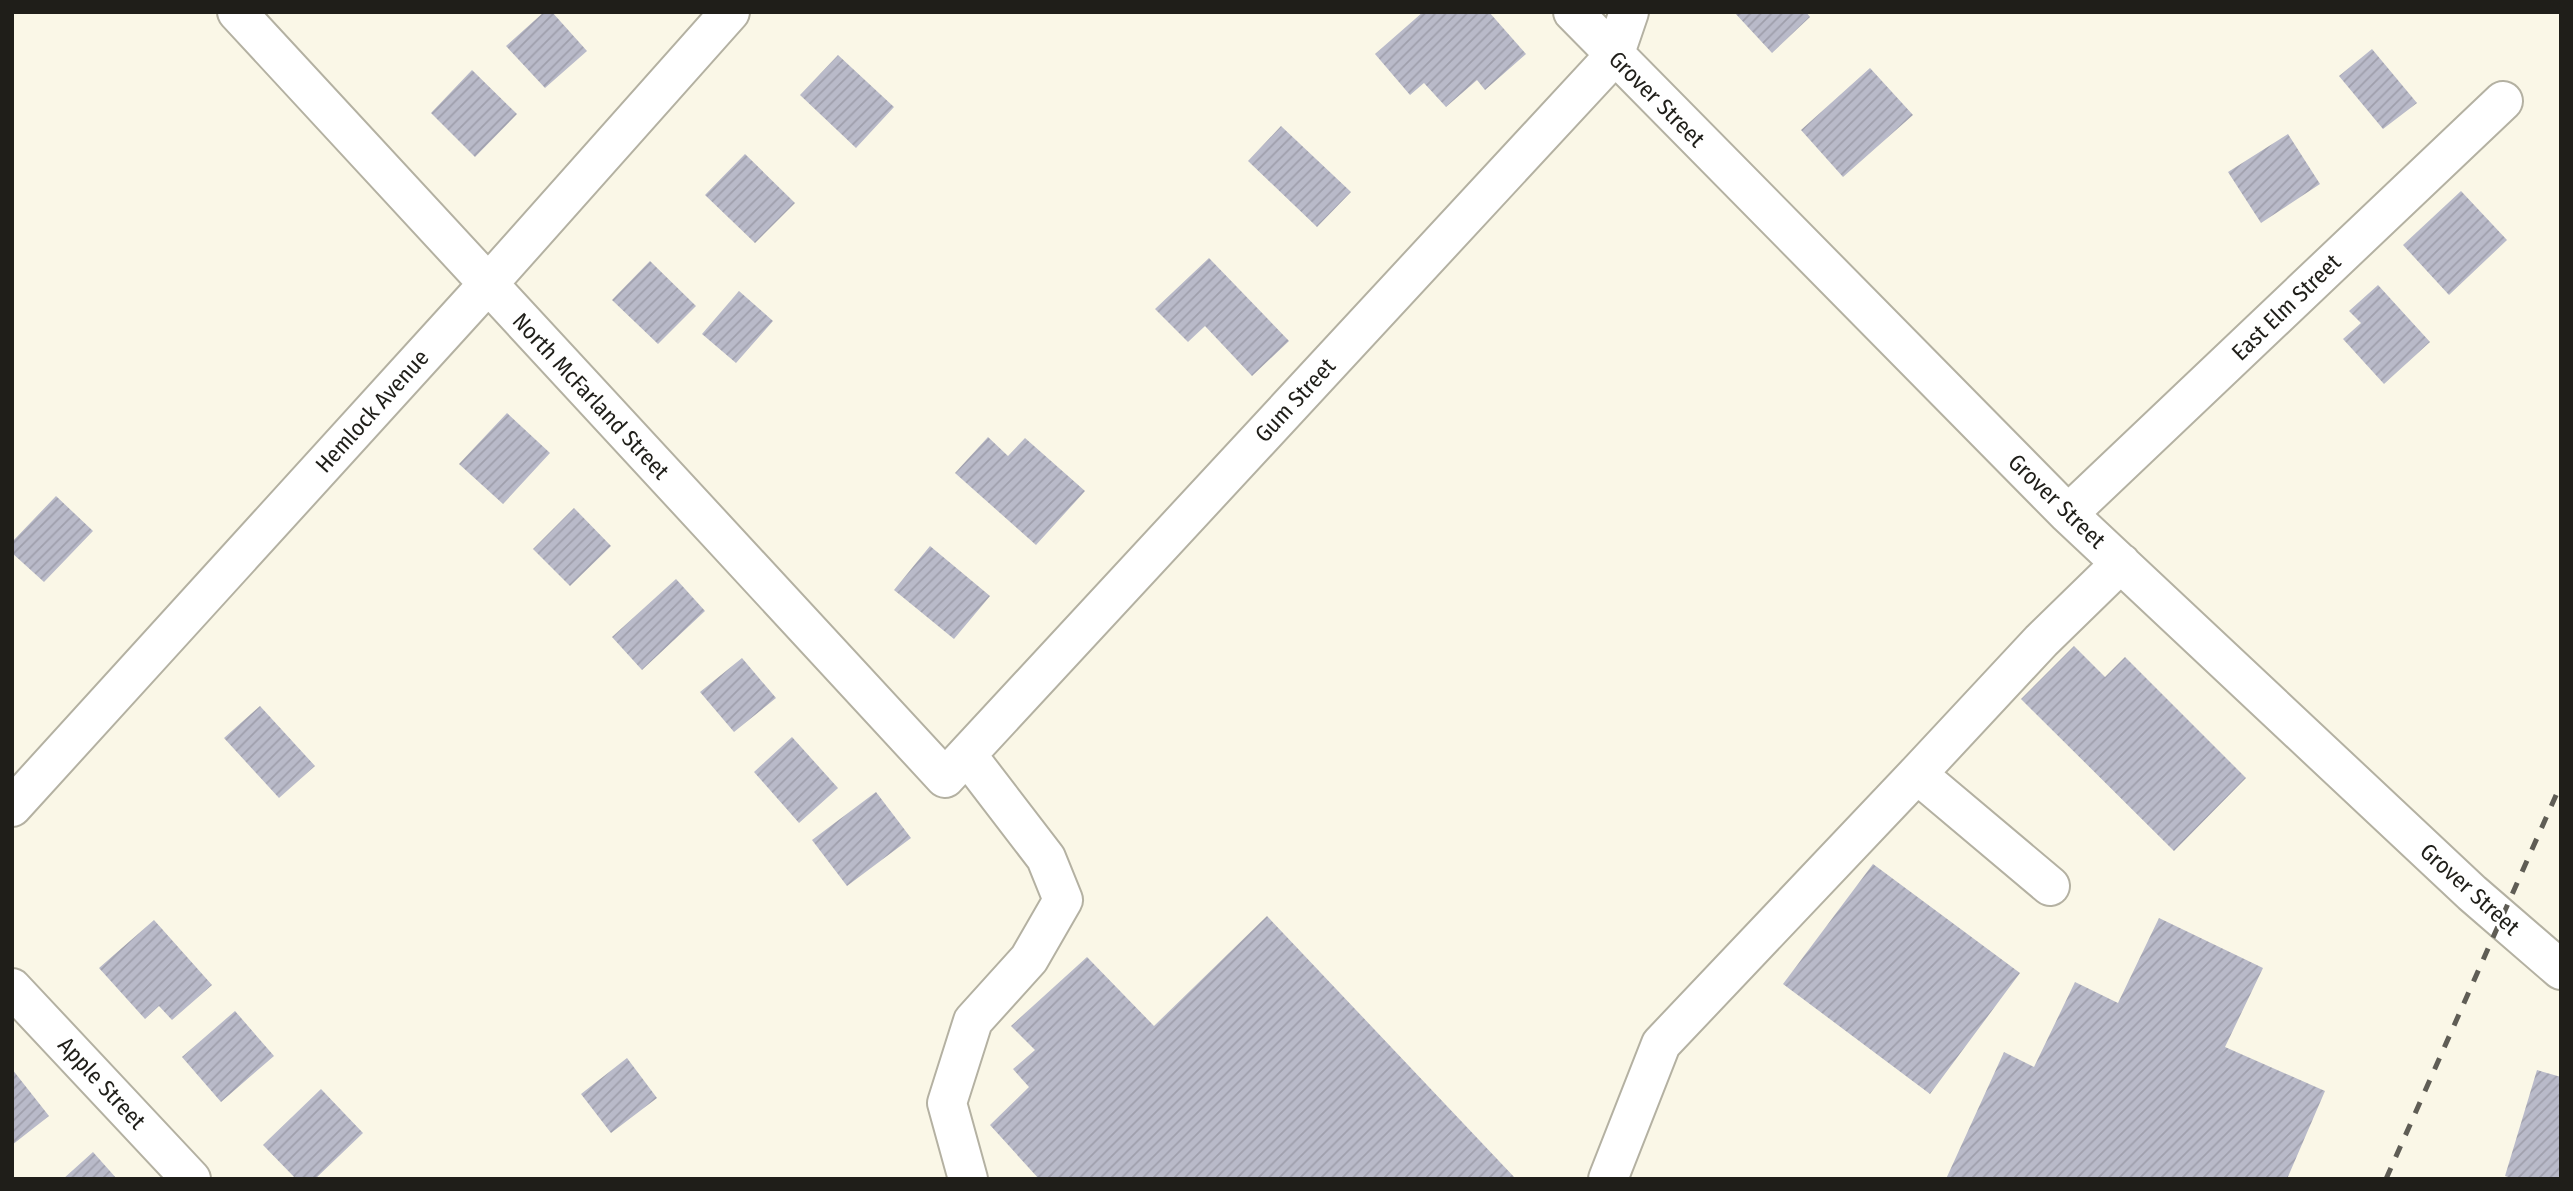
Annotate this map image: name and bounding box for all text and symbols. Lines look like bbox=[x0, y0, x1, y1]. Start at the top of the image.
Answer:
street label: Grover Street bbox=[1603, 45, 1711, 153]
street label: East Elm Street bbox=[2226, 248, 2347, 366]
street label: North McFarland Street bbox=[507, 307, 676, 485]
street label: Hemlock Avenue bbox=[309, 344, 435, 478]
street label: Gum Street bbox=[1249, 352, 1341, 448]
street label: Grover Street bbox=[2003, 448, 2112, 554]
street label: Grover Street bbox=[2415, 837, 2526, 941]
street label: Apple Street bbox=[52, 1031, 152, 1135]

